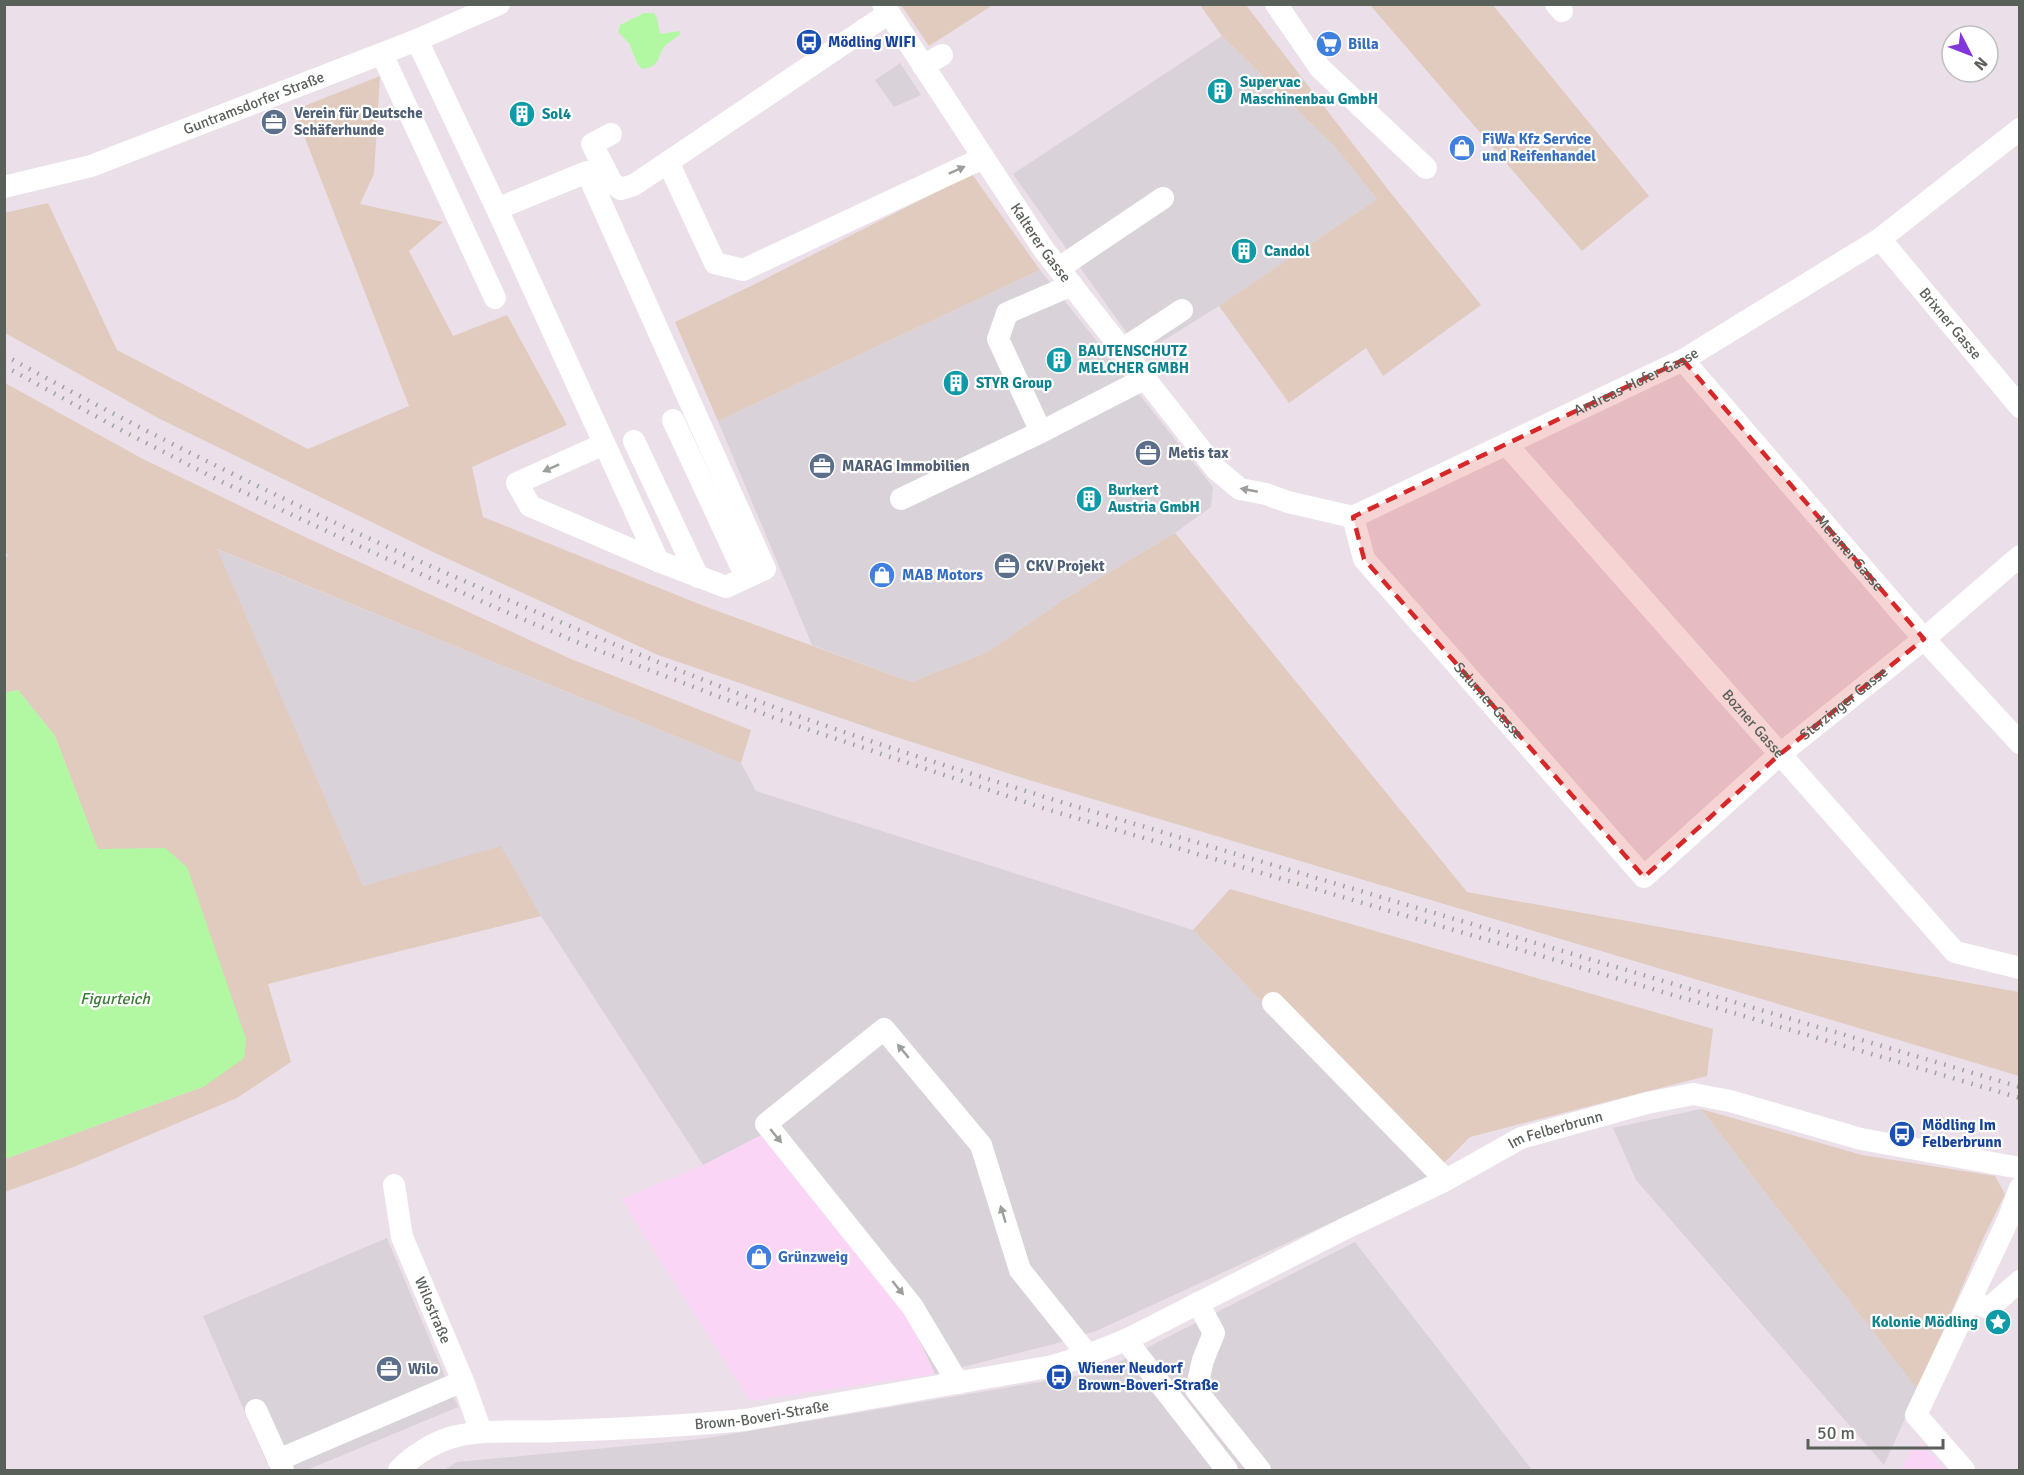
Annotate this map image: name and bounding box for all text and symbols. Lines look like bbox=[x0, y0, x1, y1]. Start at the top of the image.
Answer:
north arrow bbox=[1940, 24, 2000, 84]
bus stop icon: Mödling WIFI bbox=[794, 27, 824, 57]
supermarket icon: Billa bbox=[1314, 29, 1344, 59]
place label: Mödling WIFI bbox=[828, 33, 916, 51]
place label: Billa bbox=[1348, 35, 1379, 53]
text: N bbox=[1969, 53, 1992, 74]
street label: Guntramsdorfer Straße bbox=[181, 68, 327, 138]
place label: Supervac Maschinenbau GmbH bbox=[1240, 73, 1378, 108]
building icon: Supervac Maschinenbau GmbH bbox=[1205, 76, 1235, 106]
building icon: Sol4 bbox=[507, 99, 537, 129]
place label: Verein für Deutsche Schäferhunde bbox=[294, 104, 423, 139]
place label: Sol4 bbox=[542, 105, 571, 123]
office icon: Verein für Deutsche Schäferhunde bbox=[259, 107, 289, 137]
place label: FiWa Kfz Service und Reifenhandel bbox=[1482, 130, 1596, 165]
shop icon: FiWa Kfz Service und Reifenhandel bbox=[1447, 133, 1477, 163]
one-way arrow bbox=[949, 165, 967, 175]
street label: Kalterer Gasse bbox=[1007, 200, 1075, 286]
building icon: Candol bbox=[1229, 236, 1259, 266]
place label: Candol bbox=[1264, 242, 1310, 260]
street label: Brixner Gasse bbox=[1915, 284, 1985, 363]
place label: BAUTENSCHUTZ MELCHER GMBH bbox=[1078, 342, 1189, 377]
street label: Andreas-Hofer-Gasse bbox=[1571, 344, 1702, 420]
building icon: BAUTENSCHUTZ MELCHER GMBH bbox=[1044, 345, 1074, 375]
building icon: STYR Group bbox=[941, 368, 971, 398]
place label: STYR Group bbox=[976, 374, 1052, 392]
office icon: Metis tax bbox=[1133, 438, 1163, 468]
place label: Metis tax bbox=[1168, 444, 1229, 462]
office icon: MARAG Immobilien bbox=[807, 451, 837, 481]
place label: MARAG Immobilien bbox=[842, 457, 970, 475]
one-way arrow bbox=[542, 463, 559, 472]
place label: Burkert Austria GmbH bbox=[1108, 481, 1200, 516]
building icon: Burkert Austria GmbH bbox=[1074, 484, 1104, 514]
one-way arrow bbox=[1239, 486, 1258, 495]
street label: Meraner Gasse bbox=[1812, 511, 1888, 595]
office icon: CKV Projekt bbox=[992, 551, 1022, 581]
place label: CKV Projekt bbox=[1026, 557, 1105, 575]
shop icon: MAB Motors bbox=[867, 560, 897, 590]
place label: MAB Motors bbox=[902, 566, 983, 584]
street label: Salurner Gasse bbox=[1450, 658, 1527, 743]
street label: Sterzinger Gasse bbox=[1796, 663, 1891, 744]
street label: Bozner Gasse bbox=[1718, 686, 1788, 762]
water label: Figurteich bbox=[80, 989, 151, 1009]
one-way arrow bbox=[896, 1043, 909, 1059]
street label: Im Felberbrunn bbox=[1505, 1107, 1605, 1153]
place label: Mödling Im Felberbrunn bbox=[1922, 1116, 2002, 1151]
bus stop icon: Mödling Im Felberbrunn bbox=[1887, 1119, 1917, 1149]
one-way arrow bbox=[769, 1128, 781, 1143]
one-way arrow bbox=[997, 1205, 1007, 1223]
shop icon: Grünzweig bbox=[744, 1242, 774, 1272]
place label: Grünzweig bbox=[778, 1248, 848, 1266]
street label: Wilostraße bbox=[411, 1274, 455, 1346]
one-way arrow bbox=[891, 1280, 904, 1296]
place icon: Kolonie Mödling bbox=[1983, 1307, 2013, 1337]
place label: Kolonie Mödling bbox=[1872, 1313, 1978, 1331]
office icon: Wilo bbox=[374, 1354, 404, 1384]
place label: Wiener Neudorf Brown-Boveri-Straße bbox=[1078, 1359, 1218, 1394]
place label: Wilo bbox=[408, 1360, 439, 1378]
bus stop icon: Wiener Neudorf Brown-Boveri-Straße bbox=[1044, 1362, 1074, 1392]
street label: Brown-Boveri-Straße bbox=[694, 1396, 830, 1433]
scale bar bbox=[1808, 1412, 1943, 1450]
text: 50 m bbox=[1817, 1422, 1855, 1444]

